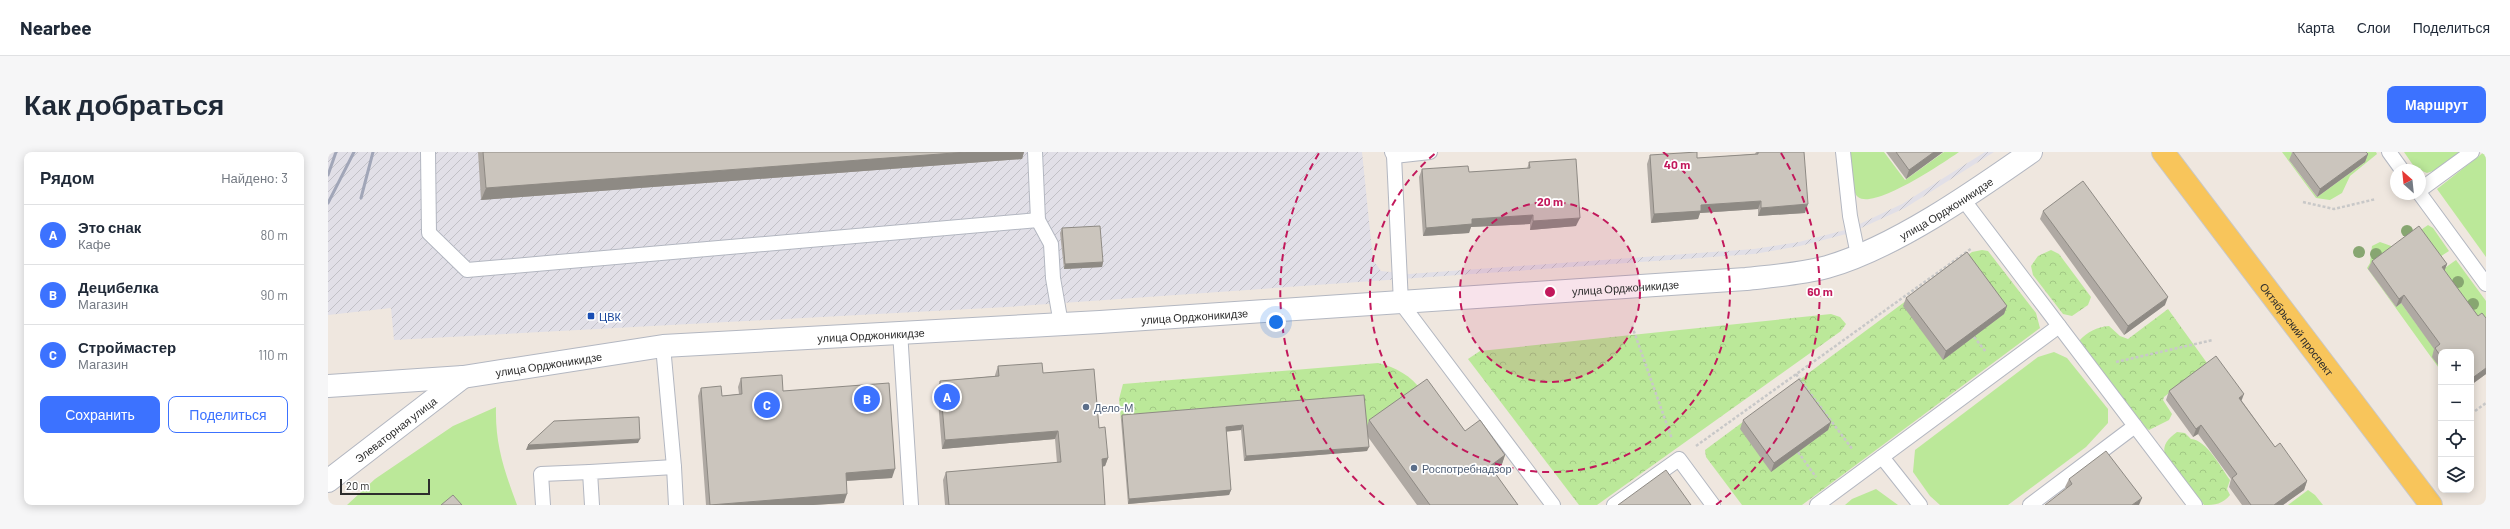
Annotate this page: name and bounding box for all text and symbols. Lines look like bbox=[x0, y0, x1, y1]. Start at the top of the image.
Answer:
text: Nearbee bbox=[20, 16, 92, 39]
text: Карта bbox=[2297, 19, 2335, 36]
text: Слои bbox=[2357, 19, 2391, 36]
text: Поделиться bbox=[2413, 19, 2490, 36]
button: Маршрут bbox=[2387, 86, 2486, 123]
text: Как добраться bbox=[24, 87, 224, 121]
text: 40 m bbox=[1664, 157, 1690, 171]
north arrow bbox=[2390, 164, 2426, 200]
text: Рядом bbox=[40, 167, 95, 187]
text: Найдено: 3 bbox=[221, 170, 288, 186]
street label: улица Орджоникидзе bbox=[1897, 174, 1995, 242]
text: 20 m bbox=[1537, 194, 1563, 208]
text: Это снак bbox=[78, 218, 141, 236]
text: A bbox=[49, 227, 57, 243]
text: 80 m bbox=[261, 227, 288, 243]
text: Кафе bbox=[78, 236, 111, 252]
street label: улица Орджоникидзе bbox=[1571, 277, 1680, 297]
text: Децибелка bbox=[78, 278, 159, 296]
street label: Октябрьский проспект bbox=[2258, 280, 2337, 378]
text: 60 m bbox=[1807, 284, 1833, 298]
centre of rings bbox=[1543, 285, 1557, 299]
text: B bbox=[49, 287, 57, 303]
text: 90 m bbox=[261, 287, 288, 303]
text: Магазин bbox=[78, 296, 128, 312]
street label: улица Орджоникидзе bbox=[1140, 306, 1249, 326]
place label: ЦВК bbox=[599, 310, 621, 323]
marker: ЦВК bbox=[586, 311, 596, 321]
your location bbox=[1266, 312, 1286, 332]
street label: улица Орджоникидзе bbox=[817, 325, 925, 344]
text: Строймастер bbox=[78, 338, 176, 356]
text: C bbox=[49, 347, 57, 363]
text: 110 m bbox=[258, 347, 288, 363]
street label: улица Орджоникидзе bbox=[495, 349, 603, 378]
map controls bbox=[2438, 349, 2474, 493]
button: + bbox=[2438, 349, 2474, 385]
text: Магазин bbox=[78, 356, 128, 372]
pin: A bbox=[934, 382, 960, 412]
pin: B bbox=[854, 384, 880, 414]
button: − bbox=[2438, 385, 2474, 421]
pin: C bbox=[754, 390, 780, 420]
street label: Элеваторная улица bbox=[352, 393, 439, 465]
button: Сохранить bbox=[40, 396, 160, 433]
button: Поделиться bbox=[168, 396, 288, 433]
place label: Дело-М bbox=[1094, 401, 1133, 414]
marker: Дело-М bbox=[1081, 402, 1091, 412]
button: locate bbox=[2438, 421, 2474, 457]
button: layers bbox=[2438, 457, 2474, 493]
place label: Роспотребнадзор bbox=[1422, 462, 1512, 475]
marker: Роспотребнадзор bbox=[1409, 463, 1419, 473]
scale bar bbox=[340, 477, 430, 496]
text: 20 m bbox=[346, 479, 369, 492]

